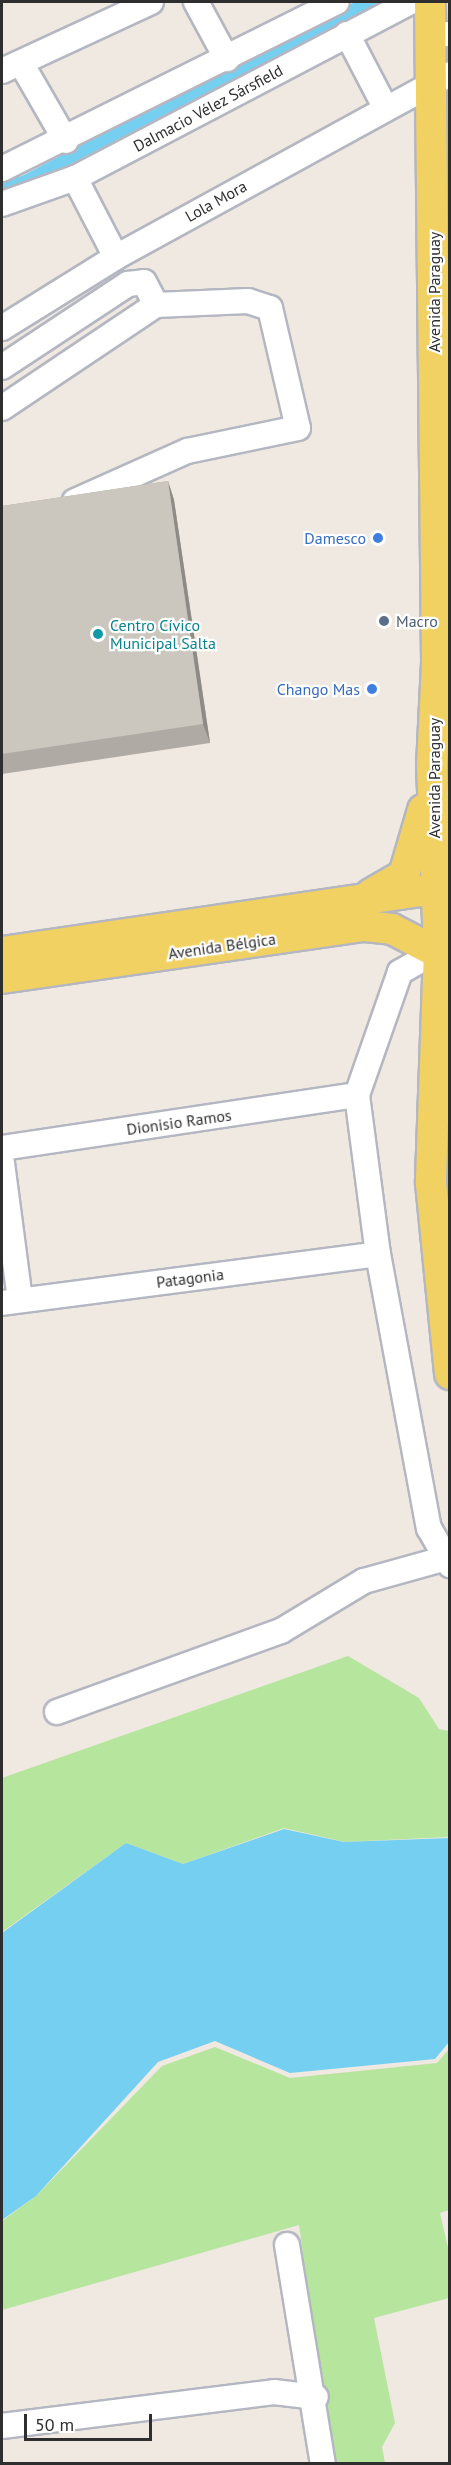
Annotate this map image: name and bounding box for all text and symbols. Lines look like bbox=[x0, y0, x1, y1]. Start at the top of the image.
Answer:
street label: Dalmacio Vélez Sársfield bbox=[130, 60, 286, 156]
street label: Lola Mora bbox=[182, 176, 250, 226]
street label: Avenida Paraguay bbox=[424, 232, 444, 352]
place label: Damesco bbox=[304, 528, 366, 548]
marker: Damesco bbox=[371, 531, 385, 545]
place label: Macro bbox=[396, 611, 438, 631]
marker: Macro bbox=[377, 614, 391, 628]
place label: Centro Cívico Municipal Salta bbox=[110, 615, 216, 653]
marker: Centro Cívico Municipal Salta bbox=[91, 627, 105, 641]
place label: Chango Mas bbox=[277, 679, 360, 699]
marker: Chango Mas bbox=[365, 682, 379, 696]
street label: Avenida Paraguay bbox=[424, 718, 444, 838]
street label: Avenida Bélgica bbox=[167, 929, 277, 963]
street label: Dionisio Ramos bbox=[125, 1105, 233, 1139]
street label: Patagonia bbox=[155, 1264, 225, 1292]
scale bar bbox=[27, 2402, 154, 2440]
text: 50 m bbox=[35, 2413, 74, 2436]

